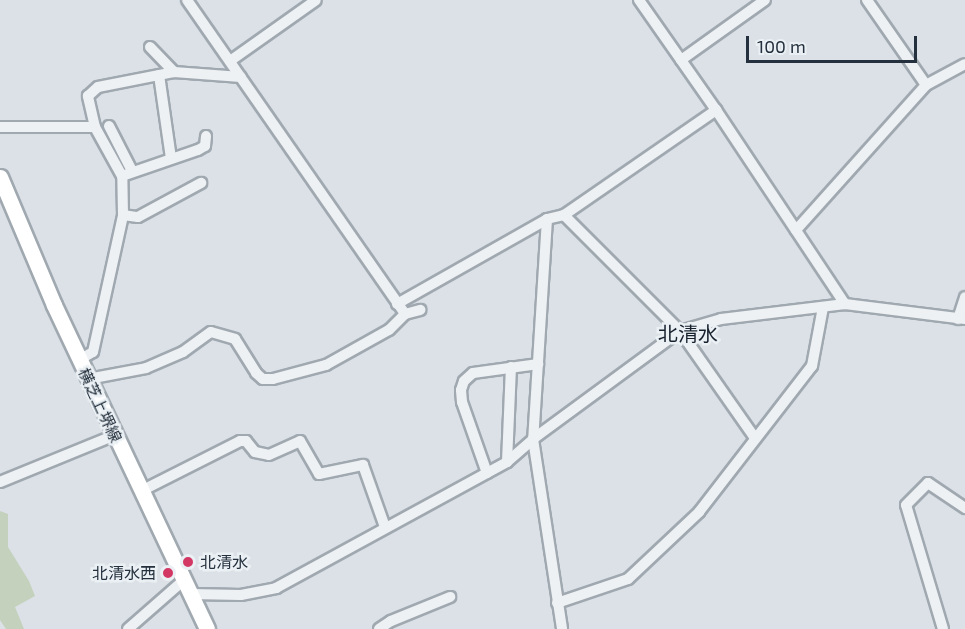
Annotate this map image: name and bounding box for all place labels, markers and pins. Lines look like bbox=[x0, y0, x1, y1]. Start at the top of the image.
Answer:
place label: 北清水 bbox=[200, 552, 248, 572]
marker: 北清水 bbox=[181, 555, 195, 569]
place label: 北清水西 bbox=[92, 563, 156, 583]
marker: 北清水西 bbox=[161, 566, 175, 580]

